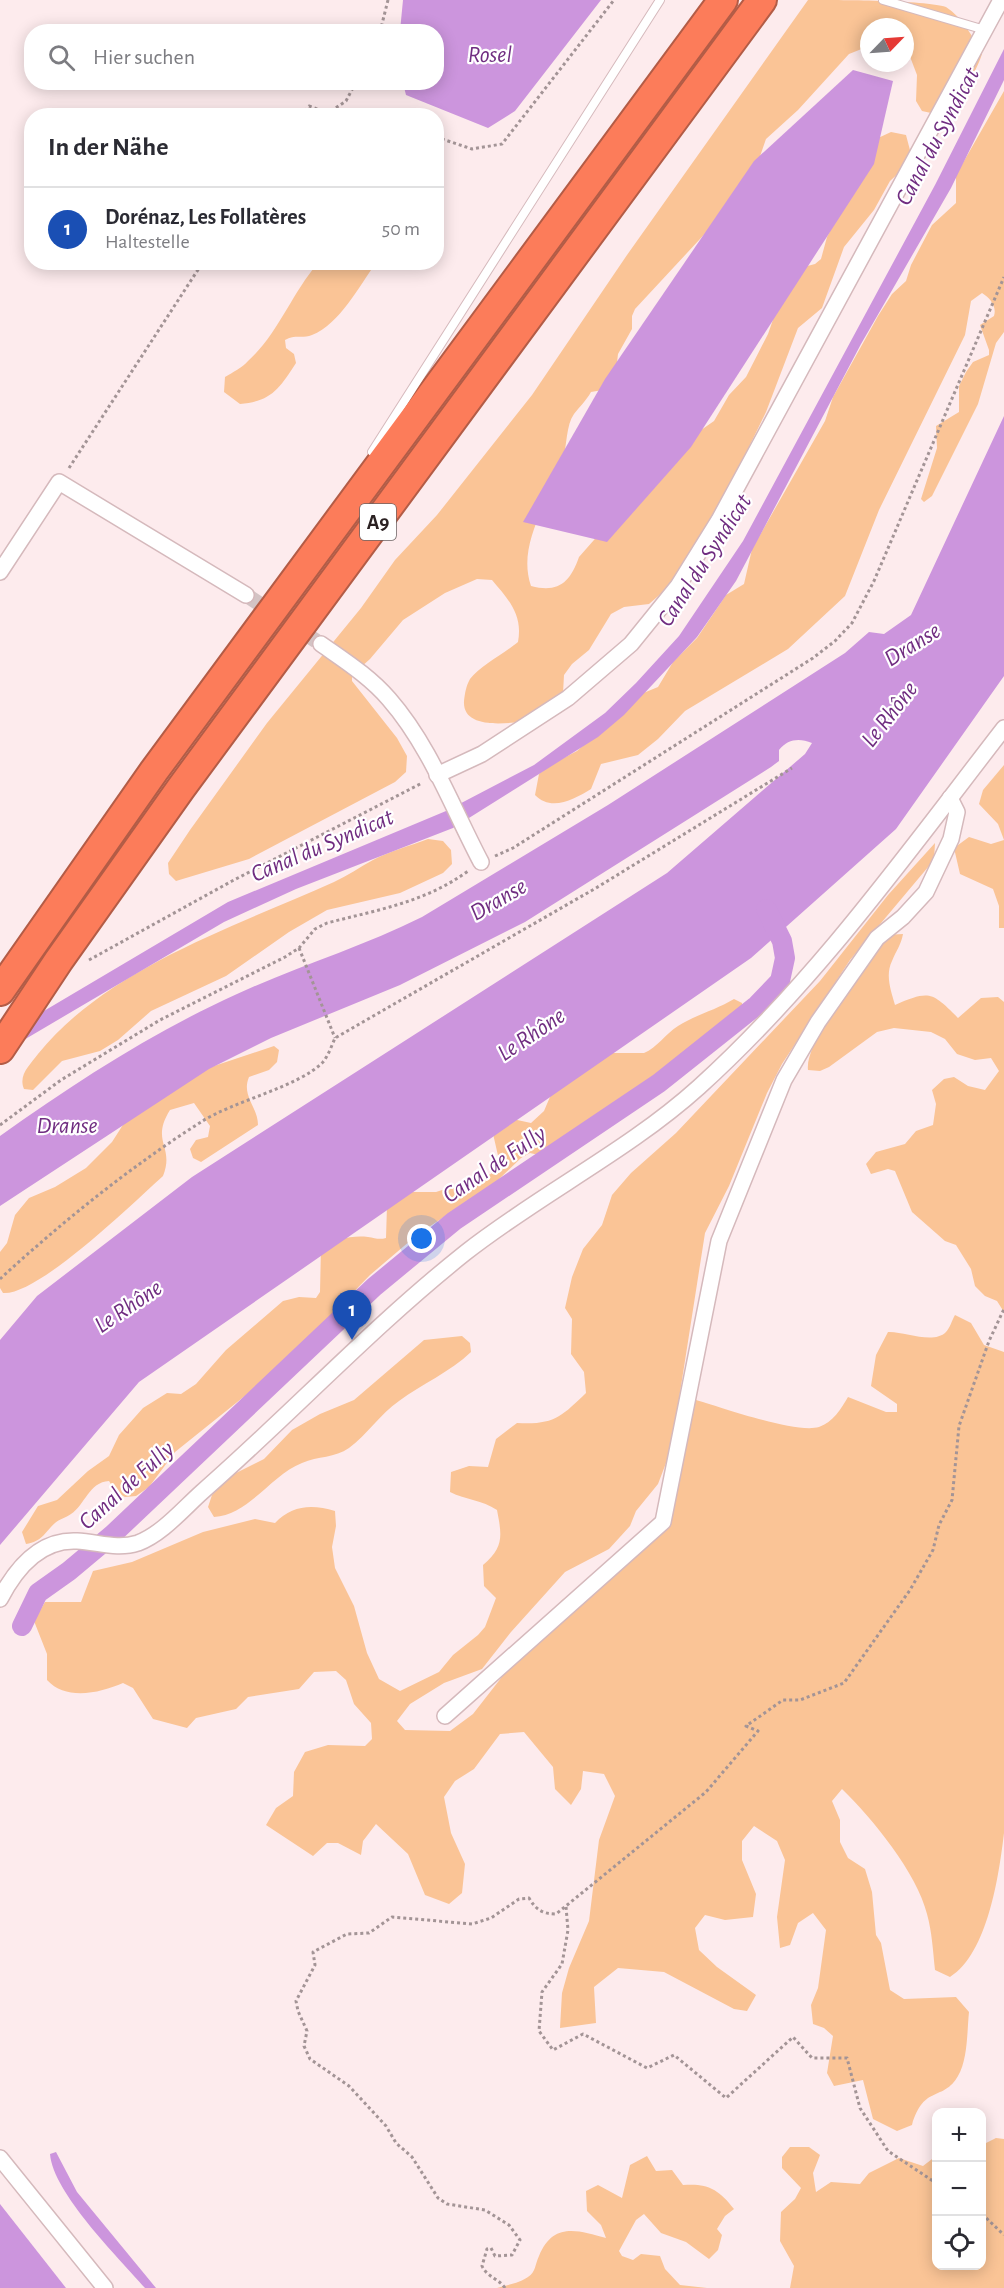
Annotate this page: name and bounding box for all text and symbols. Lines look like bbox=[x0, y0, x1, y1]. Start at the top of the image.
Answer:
north arrow bbox=[860, 18, 914, 72]
search box bbox=[24, 24, 444, 90]
icon: search bbox=[45, 41, 78, 74]
water label: Rosel bbox=[468, 43, 512, 67]
text: Hier suchen bbox=[93, 46, 195, 68]
water label: Canal du Syndicat bbox=[891, 63, 984, 209]
text: In der Nähe bbox=[48, 134, 168, 160]
text: Dorénaz, Les Follatères bbox=[105, 206, 306, 228]
text: 1 bbox=[64, 219, 71, 239]
text: 50 m bbox=[382, 219, 420, 239]
text: Haltestelle bbox=[105, 232, 190, 252]
water label: Canal du Syndicat bbox=[653, 490, 756, 631]
road number: A9 bbox=[360, 504, 396, 540]
water label: Dranse bbox=[880, 618, 945, 671]
water label: Le Rhône bbox=[857, 677, 923, 752]
water label: Canal du Syndicat bbox=[248, 805, 397, 887]
water label: Dranse bbox=[466, 874, 531, 926]
water label: Le Rhône bbox=[493, 1004, 570, 1066]
water label: Dranse bbox=[36, 1114, 98, 1138]
water label: Canal de Fully bbox=[439, 1122, 551, 1208]
your location bbox=[407, 1224, 436, 1253]
water label: Le Rhône bbox=[90, 1276, 167, 1338]
pin: 1 bbox=[332, 1290, 372, 1340]
water label: Canal de Fully bbox=[75, 1437, 179, 1534]
map controls bbox=[932, 2108, 986, 2270]
button: + bbox=[932, 2108, 986, 2162]
button: − bbox=[932, 2162, 986, 2216]
button: locate bbox=[932, 2216, 986, 2270]

